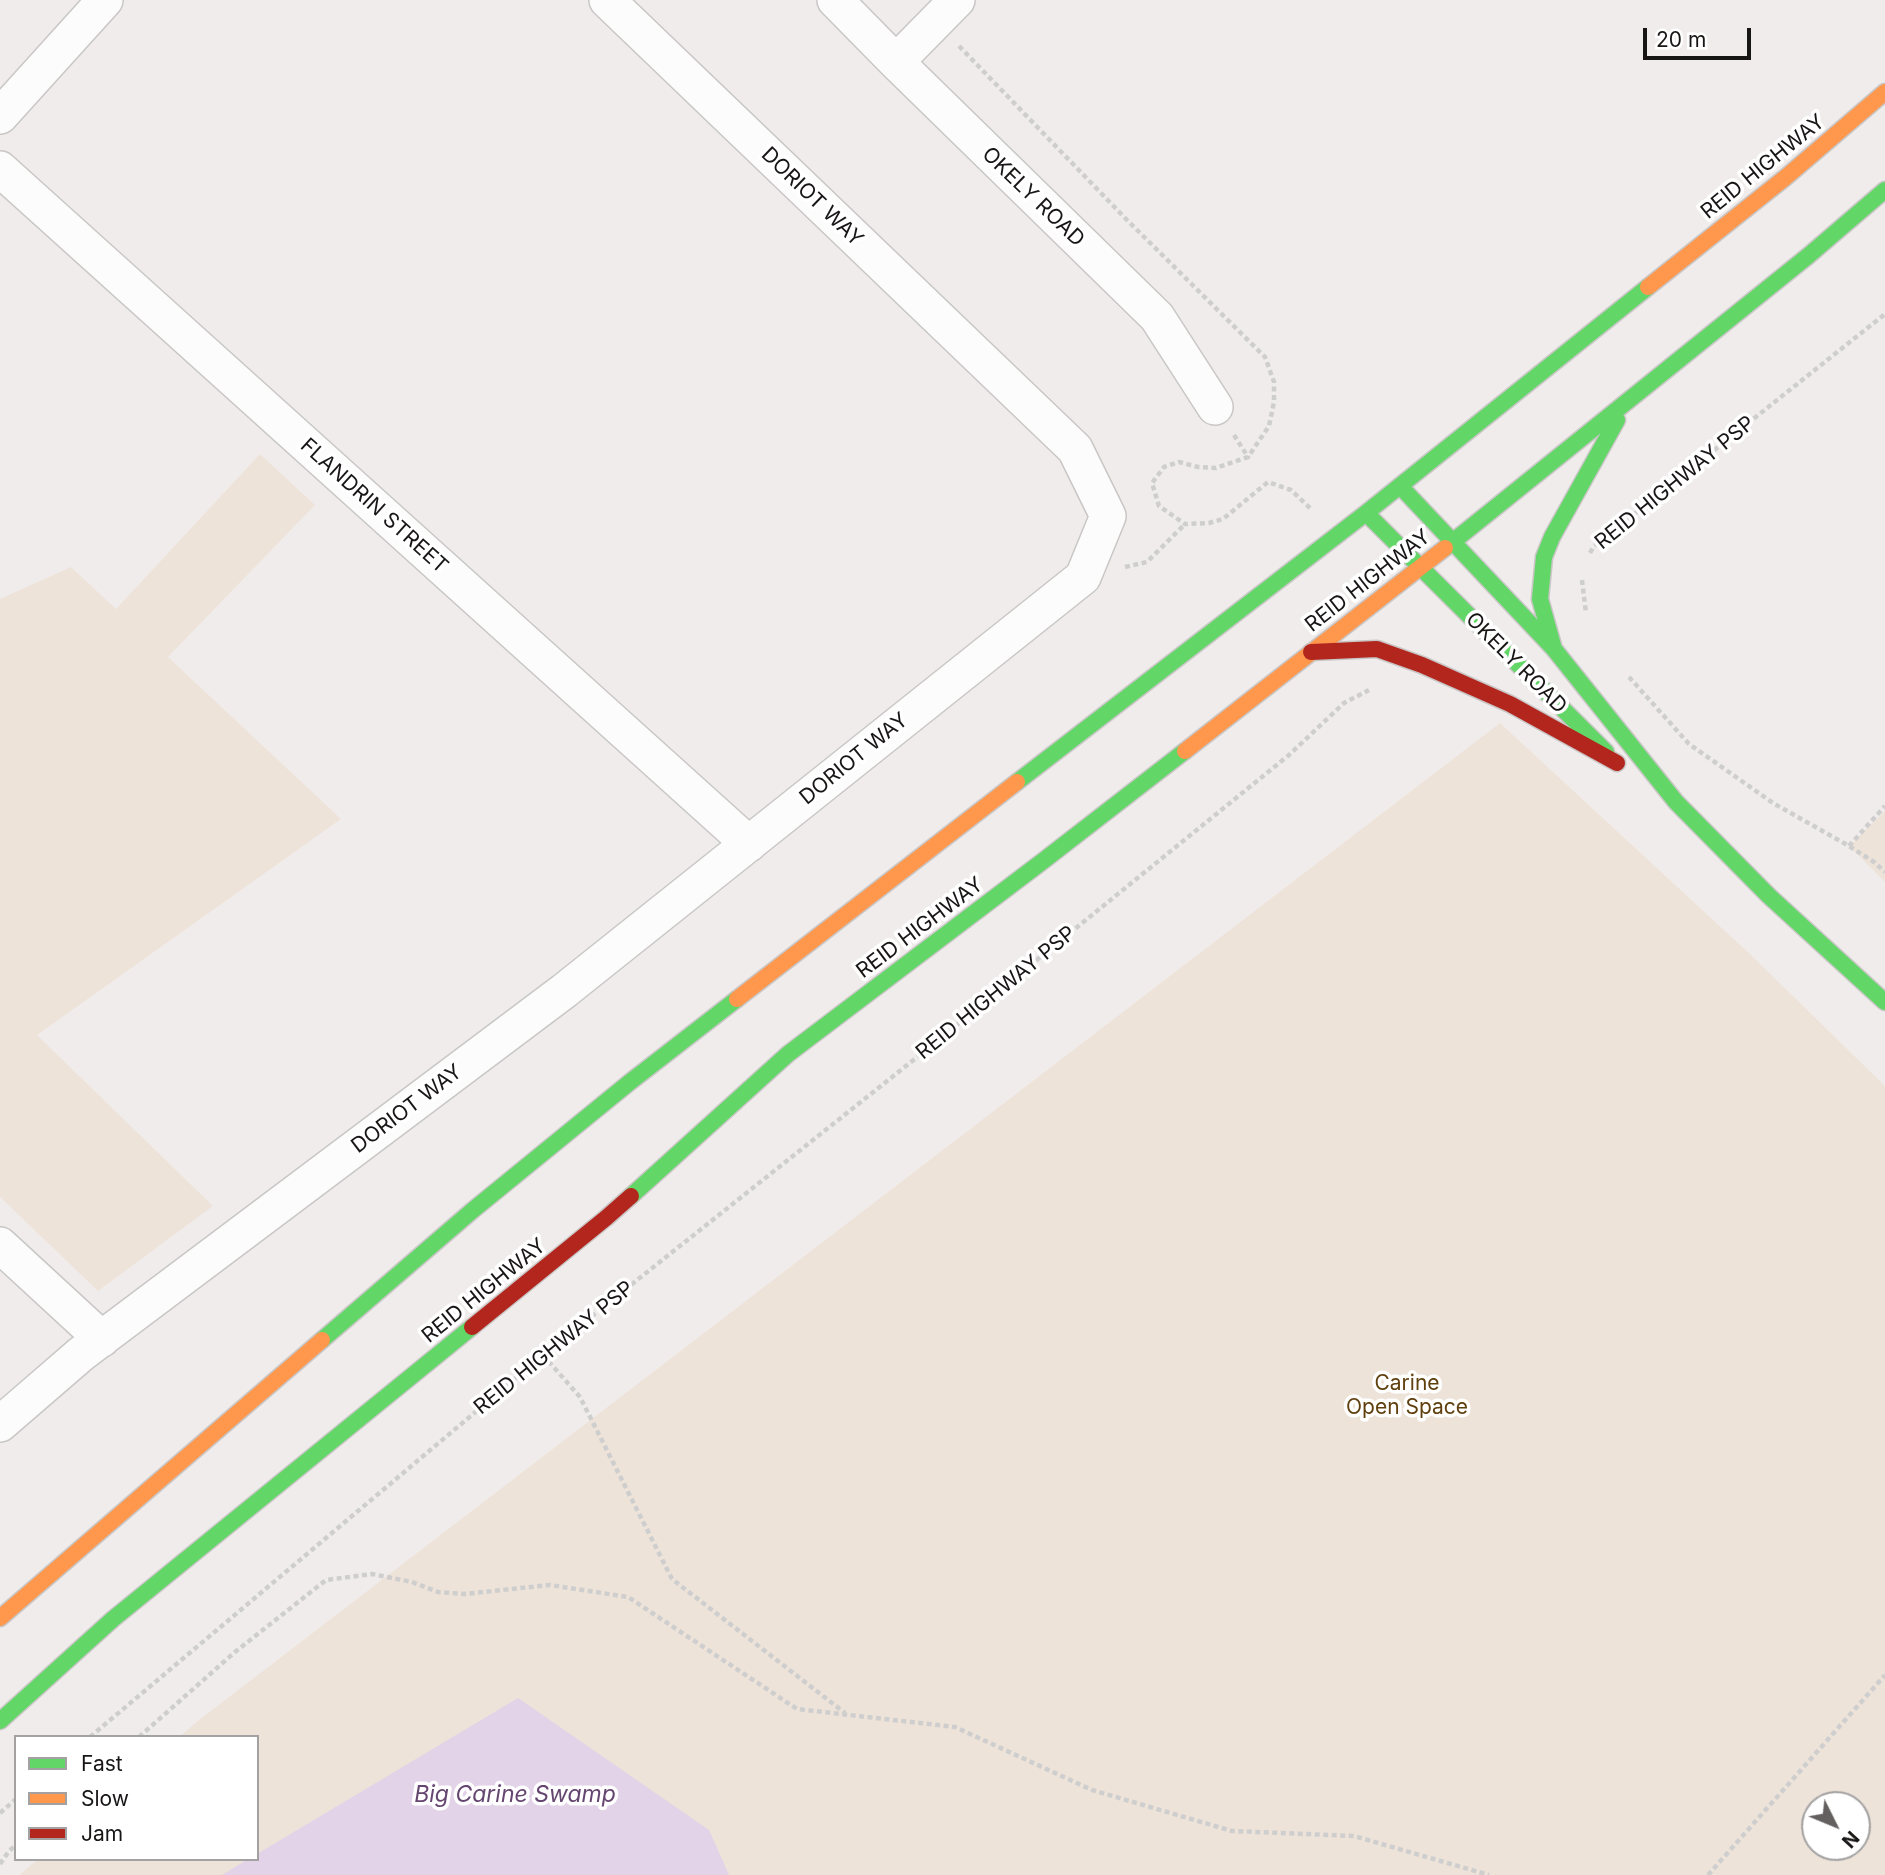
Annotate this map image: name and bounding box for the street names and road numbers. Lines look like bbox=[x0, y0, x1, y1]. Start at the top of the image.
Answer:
street label: REID HIGHWAY bbox=[1696, 109, 1830, 225]
street label: DORIOT WAY bbox=[756, 142, 868, 252]
street label: OKELY ROAD bbox=[977, 142, 1089, 252]
street label: REID HIGHWAY PSP bbox=[1590, 411, 1760, 555]
street label: FLANDRIN STREET bbox=[295, 433, 453, 579]
street label: REID HIGHWAY bbox=[1300, 524, 1436, 638]
street label: OKELY ROAD bbox=[1460, 607, 1572, 719]
street label: DORIOT WAY bbox=[795, 708, 913, 810]
street label: REID HIGHWAY bbox=[852, 872, 988, 984]
street label: REID HIGHWAY PSP bbox=[911, 921, 1081, 1065]
street label: DORIOT WAY bbox=[347, 1059, 467, 1159]
street label: REID HIGHWAY bbox=[417, 1233, 551, 1349]
street label: REID HIGHWAY PSP bbox=[469, 1276, 639, 1420]

